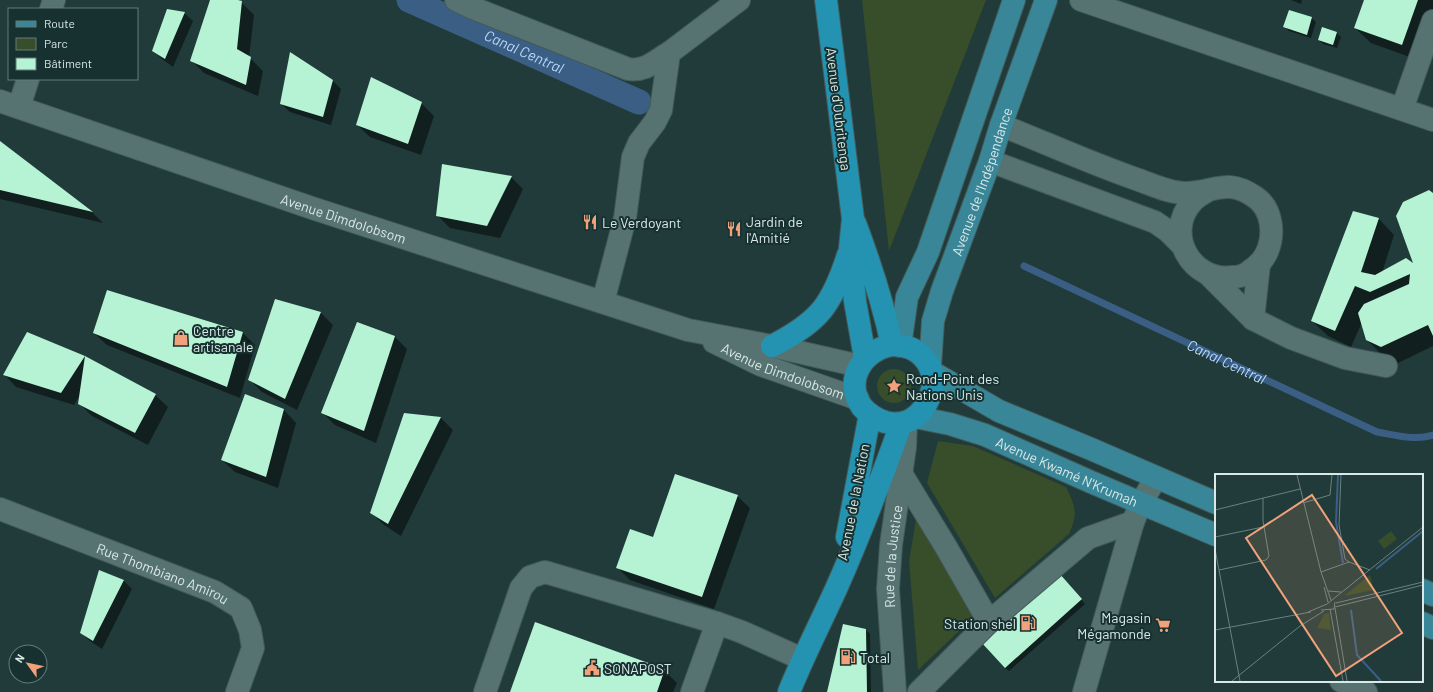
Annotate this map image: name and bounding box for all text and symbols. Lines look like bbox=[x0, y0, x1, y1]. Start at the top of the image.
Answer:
legend bbox=[8, 8, 138, 80]
text: Route bbox=[44, 16, 75, 30]
water label: Canal Central bbox=[482, 26, 567, 77]
text: Parc bbox=[44, 36, 68, 50]
street label: Avenue d'Oubritenga bbox=[823, 47, 855, 171]
text: Bâtiment bbox=[44, 56, 92, 70]
street label: Avenue de l'Indépendance bbox=[947, 105, 1015, 258]
street label: Avenue Dimdolobsom bbox=[279, 189, 408, 247]
restaurant icon: Le Verdoyant bbox=[581, 213, 599, 231]
place label: Jardin de l'Amitié bbox=[746, 213, 803, 246]
place label: Le Verdoyant bbox=[602, 214, 681, 231]
restaurant icon: Jardin de l'Amitié bbox=[725, 220, 743, 238]
place label: Centre artisanale bbox=[193, 322, 253, 355]
shop icon: Centre artisanale bbox=[172, 329, 190, 347]
water label: Canal Central bbox=[1184, 335, 1270, 388]
street label: Avenue Dimdolobsom bbox=[719, 339, 847, 402]
place label: Rond-Point des Nations Unis bbox=[906, 370, 999, 403]
place icon: Rond-Point des Nations Unis bbox=[885, 377, 903, 395]
street label: Avenue Kwamé N'Krumah bbox=[993, 432, 1141, 509]
street label: Avenue de la Nation bbox=[833, 442, 873, 562]
inset map bbox=[1215, 474, 1423, 682]
street label: Rue de la Justice bbox=[879, 504, 905, 608]
street label: Rue Thombiano Amirou bbox=[94, 539, 232, 607]
place label: Magasin Mégamonde bbox=[1077, 609, 1151, 642]
fuel station icon: Station shel bbox=[1019, 614, 1037, 632]
place label: Station shel bbox=[944, 615, 1016, 632]
supermarket icon: Magasin Mégamonde bbox=[1154, 616, 1172, 634]
north arrow bbox=[8, 644, 48, 684]
fuel station icon: Total bbox=[839, 648, 857, 666]
place label: Total bbox=[860, 649, 890, 666]
text: N bbox=[12, 652, 27, 665]
public building icon: SONAPOST bbox=[583, 659, 601, 677]
place label: SONAPOST bbox=[604, 660, 672, 677]

